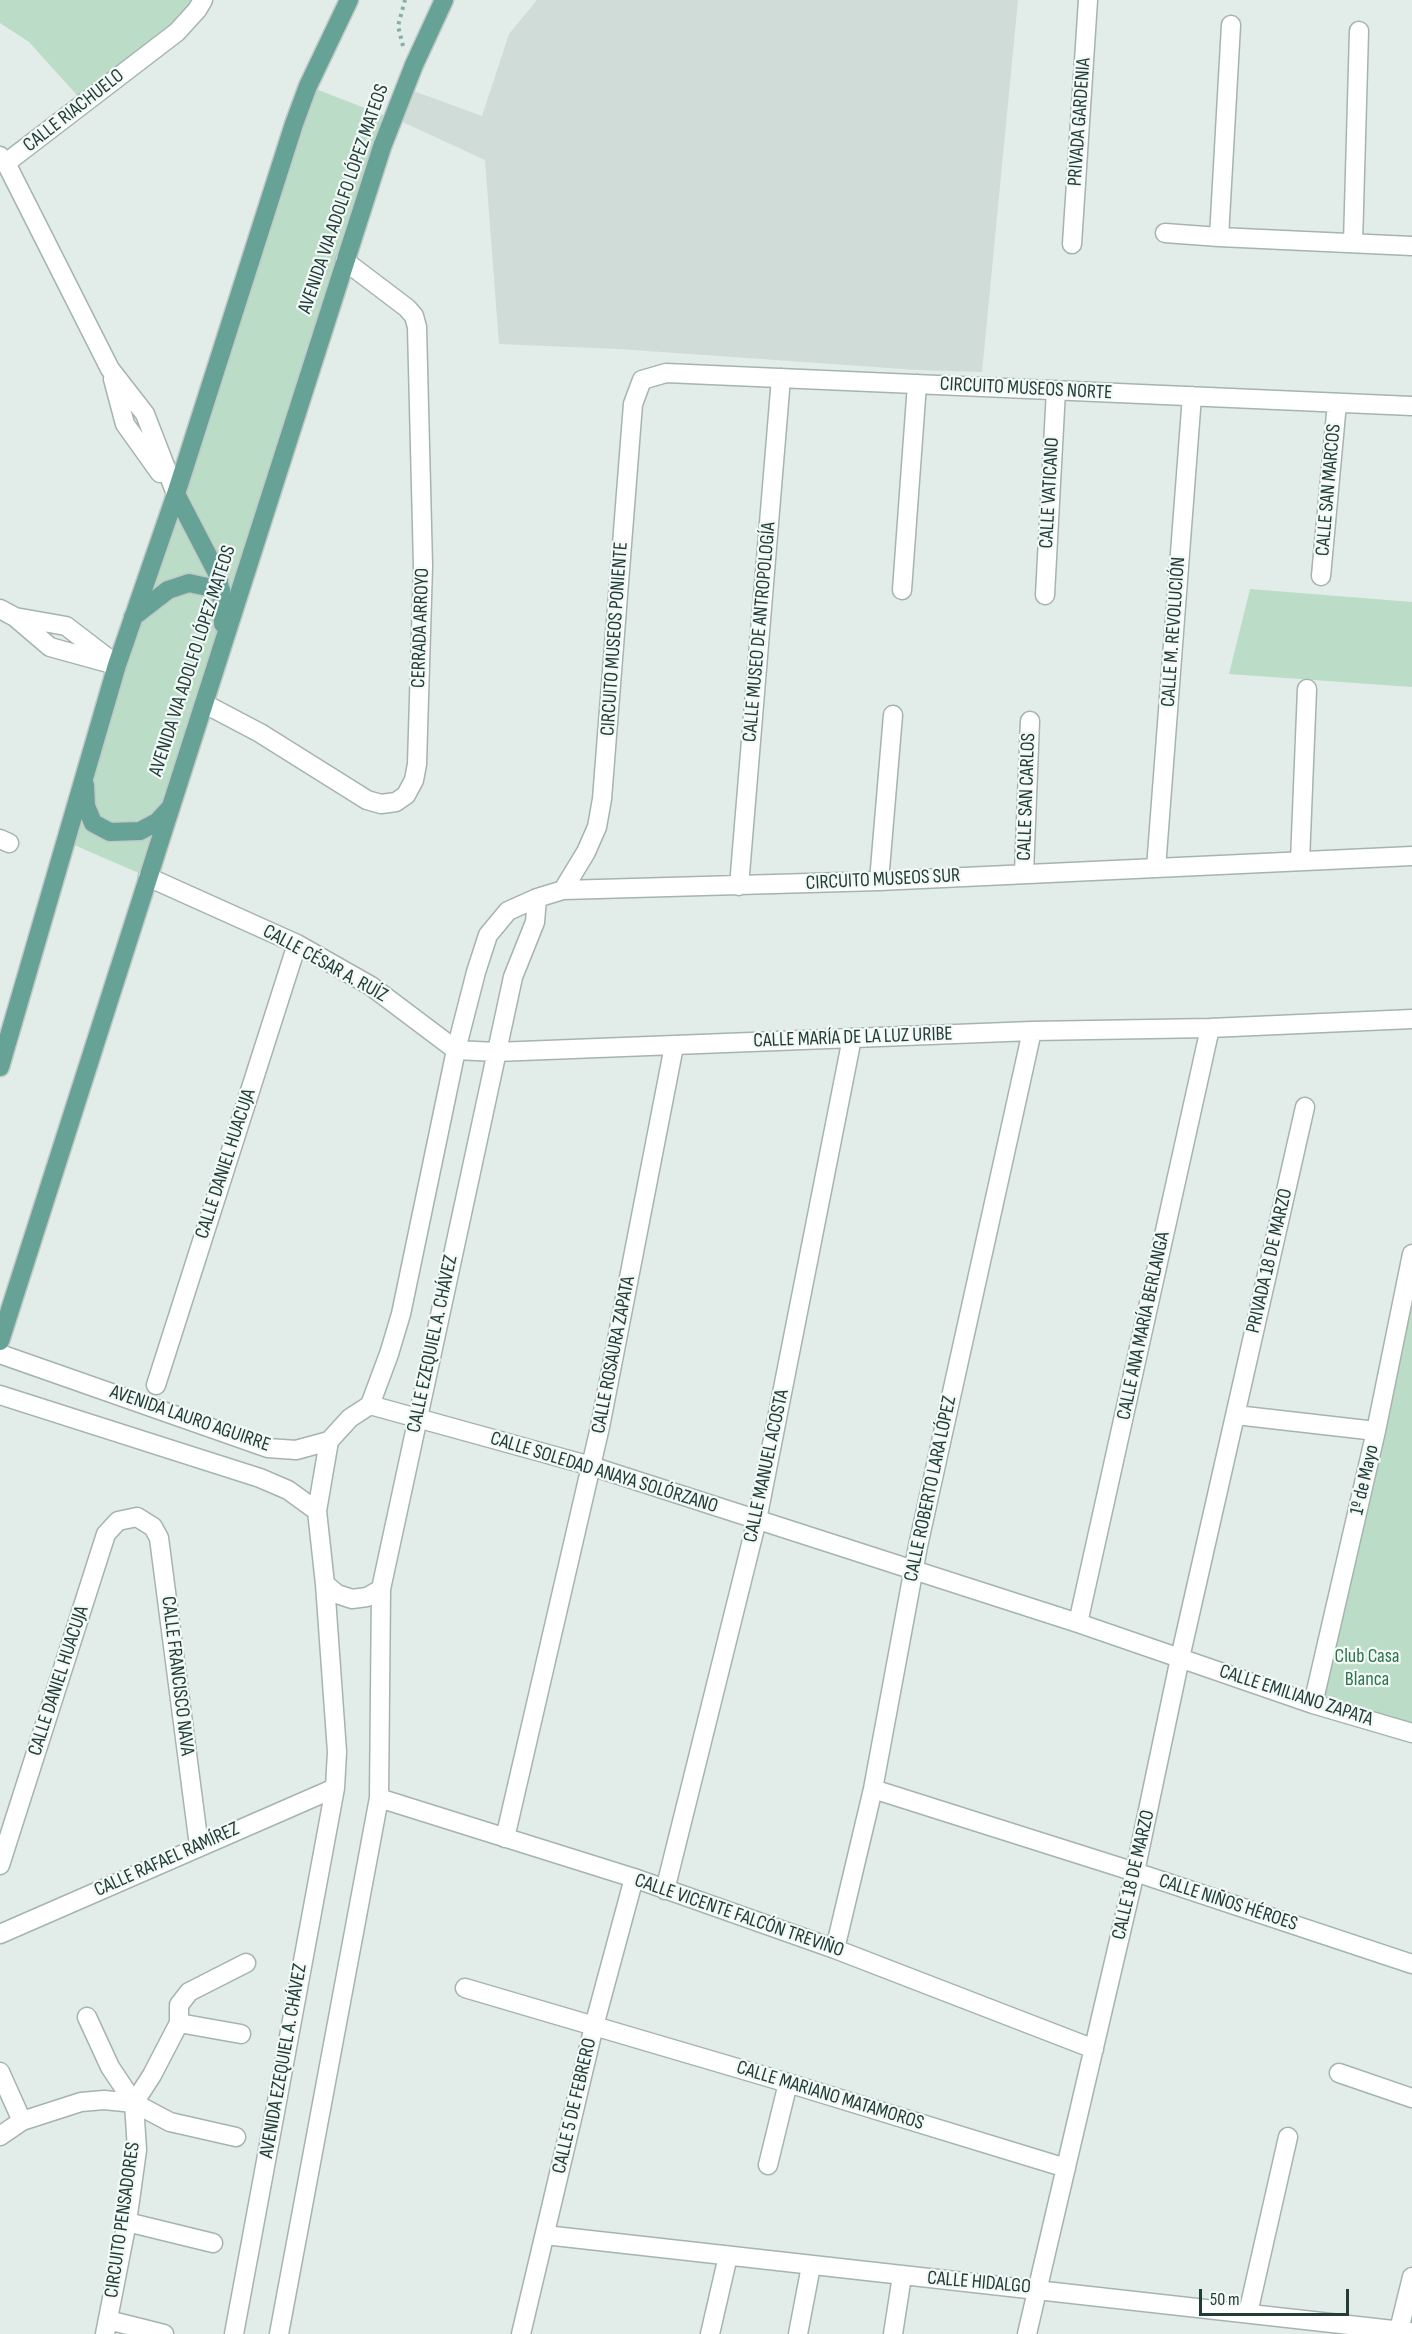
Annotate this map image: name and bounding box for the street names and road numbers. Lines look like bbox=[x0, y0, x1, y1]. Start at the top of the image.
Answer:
street label: PRIVADA GARDENIA bbox=[1064, 57, 1096, 187]
street label: CALLE RIACHUELO bbox=[19, 64, 129, 158]
street label: AVENIDA VIA ADOLFO LÓPEZ MATEOS bbox=[293, 81, 395, 317]
street label: CIRCUITO MUSEOS NORTE bbox=[939, 373, 1113, 405]
street label: CALLE SAN MARCOS bbox=[1311, 423, 1347, 557]
street label: CALLE VATICANO bbox=[1035, 437, 1065, 549]
street label: CALLE MUSEO DE ANTROPOLOGÍA bbox=[738, 521, 782, 743]
street label: CIRCUITO MUSEOS PONIENTE bbox=[596, 541, 634, 737]
street label: AVENIDA VIA ADOLFO LÓPEZ MATEOS bbox=[144, 543, 242, 779]
street label: CALLE M. REVOLUCIÓN bbox=[1157, 556, 1191, 708]
street label: CERRADA ARROYO bbox=[407, 567, 435, 689]
street label: CALLE SAN CARLOS bbox=[1013, 733, 1041, 861]
street label: CIRCUITO MUSEOS SUR bbox=[805, 864, 961, 896]
street label: CALLE CÉSAR A. RUÍZ bbox=[258, 920, 392, 1008]
street label: CALLE MARÍA DE LA LUZ URIBE bbox=[753, 1023, 953, 1053]
street label: CALLE DANIEL HUACUJA bbox=[190, 1086, 262, 1242]
street label: PRIVADA 18 DE MARZO bbox=[1242, 1186, 1298, 1336]
street label: CALLE ANA MARÍA BERLANGA bbox=[1112, 1230, 1176, 1422]
street label: CALLE EZEQUIEL A. CHÁVEZ bbox=[402, 1253, 464, 1435]
street label: CALLE ROSAURA ZAPATA bbox=[587, 1274, 641, 1436]
street label: AVENIDA LAURO AGUIRRE bbox=[107, 1380, 273, 1458]
street label: CALLE MANUEL ACOSTA bbox=[739, 1387, 795, 1545]
street label: CALLE ROBERTO LARA LÓPEZ bbox=[900, 1394, 962, 1584]
street label: CALLE SOLEDAD ANAYA SOLÓRZANO bbox=[487, 1427, 721, 1519]
street label: 1º de Mayo bbox=[1345, 1443, 1385, 1517]
street label: CALLE FRANCISCO NAVA bbox=[155, 1595, 199, 1757]
street label: CALLE DANIEL HUACUJA bbox=[23, 1603, 95, 1759]
street label: CALLE EMILIANO ZAPATA bbox=[1216, 1660, 1376, 1732]
street label: CALLE 18 DE MARZO bbox=[1107, 1808, 1161, 1942]
street label: CALLE RAFAEL RAMÍREZ bbox=[91, 1817, 243, 1903]
street label: CALLE VICENTE FALCÓN TREVIÑO bbox=[631, 1869, 847, 1963]
street label: CALLE NIÑOS HÉROES bbox=[1156, 1869, 1300, 1937]
street label: AVENIDA EZEQUIEL A. CHÁVEZ bbox=[255, 1962, 313, 2160]
street label: CALLE 5 DE FEBRERO bbox=[548, 2036, 602, 2176]
street label: CALLE MARIANO MATAMOROS bbox=[733, 2056, 927, 2136]
street label: CIRCUITO PENSADORES bbox=[100, 2141, 146, 2299]
street label: CALLE HIDALGO bbox=[926, 2267, 1032, 2299]

